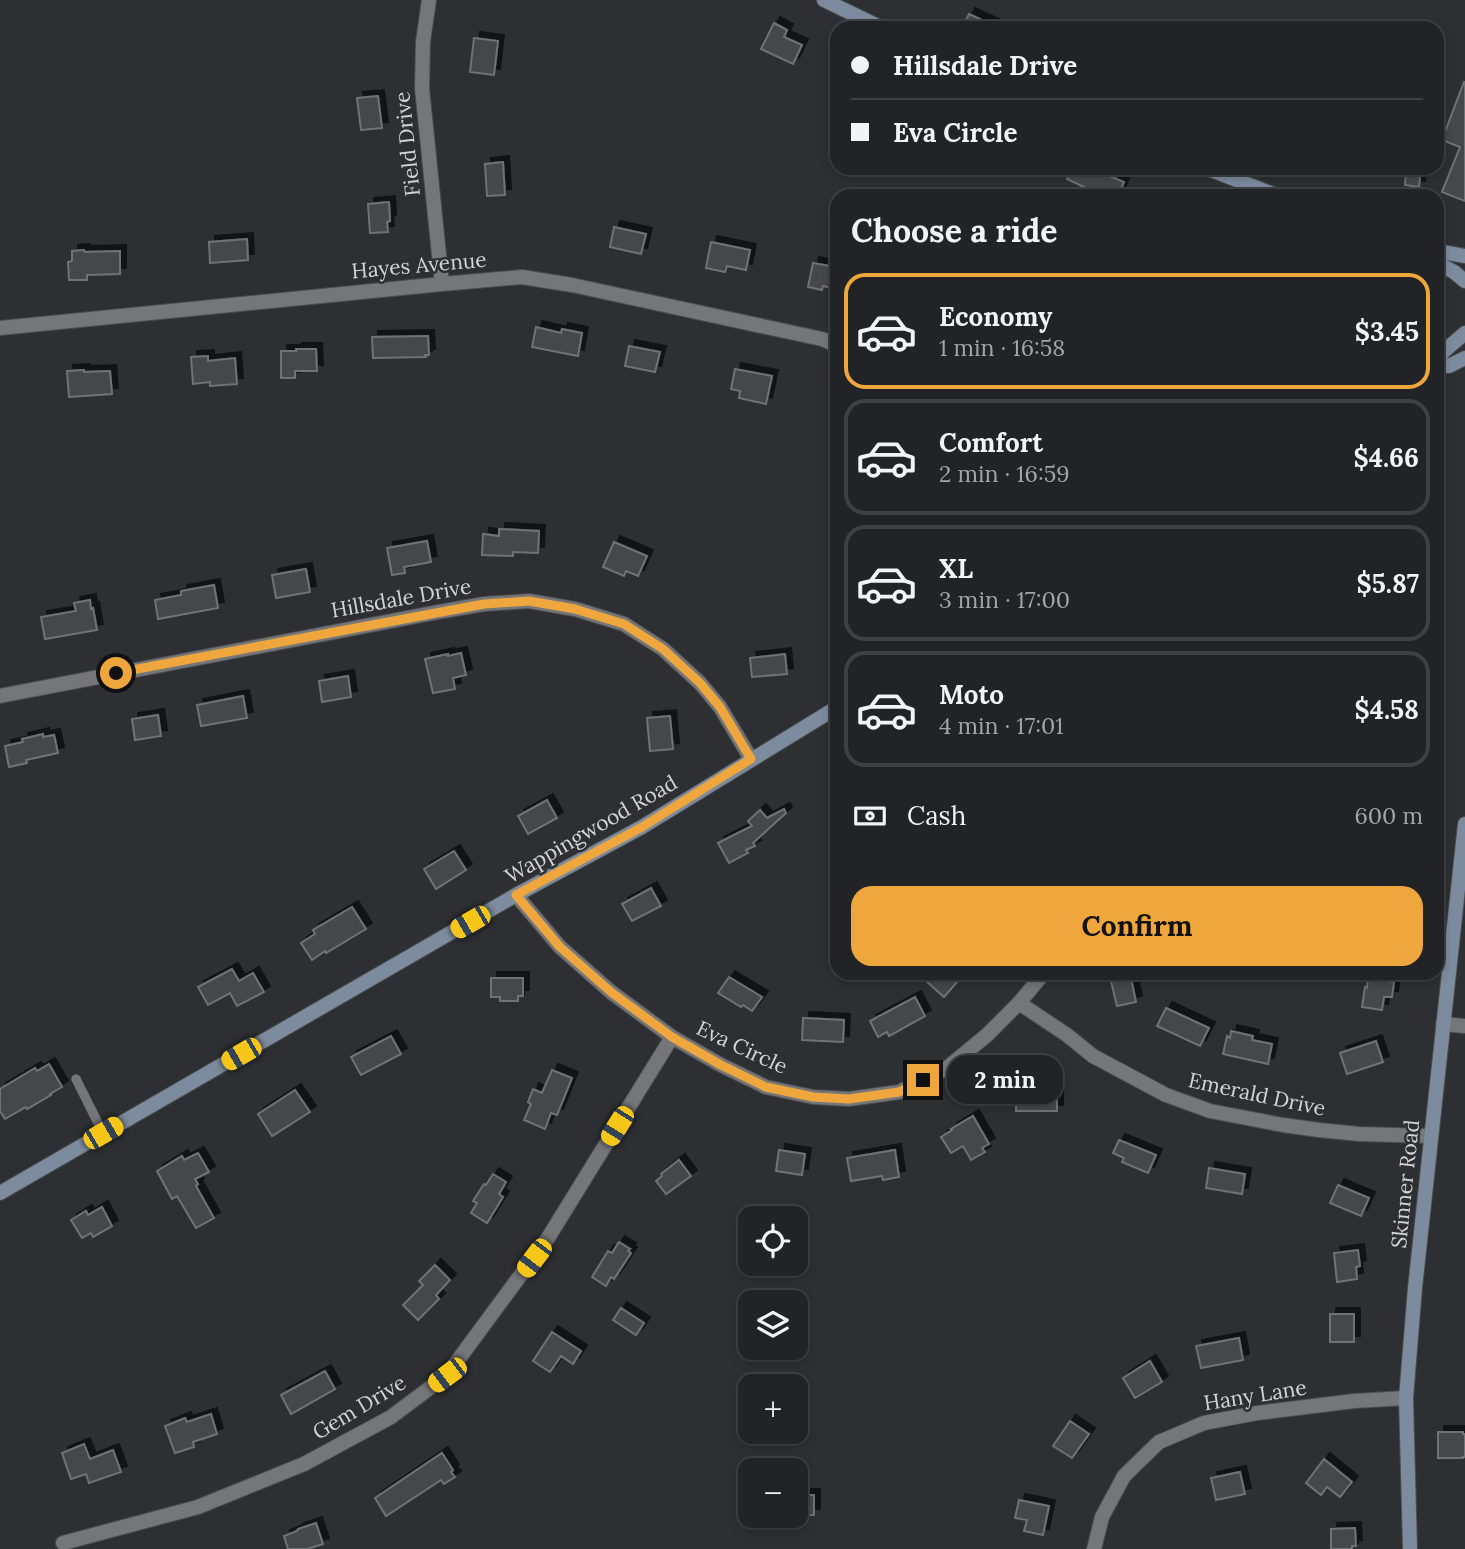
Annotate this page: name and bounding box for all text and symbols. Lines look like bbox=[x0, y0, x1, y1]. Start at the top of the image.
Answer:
text: Hillsdale Drive bbox=[893, 49, 1077, 82]
street label: Field Drive bbox=[388, 90, 426, 198]
text: Eva Circle bbox=[893, 116, 1017, 149]
text: Choose a ride bbox=[851, 210, 1058, 251]
street label: Hayes Avenue bbox=[350, 246, 488, 284]
icon: car bbox=[855, 300, 918, 363]
text: Economy bbox=[939, 300, 1052, 333]
text: $3.45 bbox=[1355, 315, 1419, 348]
text: 1 min · 16:58 bbox=[939, 333, 1065, 362]
icon: car bbox=[855, 426, 918, 489]
text: Comfort bbox=[939, 426, 1043, 459]
text: $4.66 bbox=[1354, 441, 1419, 474]
text: 2 min · 16:59 bbox=[939, 459, 1069, 488]
icon: car bbox=[855, 552, 918, 615]
text: XL bbox=[939, 552, 973, 585]
text: $5.87 bbox=[1357, 567, 1419, 600]
street label: Hillsdale Drive bbox=[329, 572, 473, 624]
text: 3 min · 17:00 bbox=[939, 585, 1070, 614]
route start bbox=[100, 657, 132, 689]
icon: car bbox=[855, 678, 918, 741]
text: Moto bbox=[939, 678, 1004, 711]
text: $4.58 bbox=[1355, 693, 1419, 726]
text: 4 min · 17:01 bbox=[939, 711, 1064, 740]
street label: Wappingwood Road bbox=[500, 769, 682, 889]
icon: cash bbox=[851, 797, 889, 835]
text: Cash bbox=[907, 799, 966, 832]
text: 600 m bbox=[1355, 801, 1423, 830]
button: Confirm bbox=[851, 886, 1423, 966]
car bbox=[447, 902, 494, 942]
street label: Eva Circle bbox=[692, 1014, 792, 1080]
car bbox=[218, 1034, 265, 1074]
callout: 2 min bbox=[948, 1056, 1063, 1104]
route end bbox=[907, 1064, 939, 1096]
text: 2 min bbox=[974, 1065, 1036, 1094]
street label: Emerald Drive bbox=[1186, 1066, 1328, 1122]
car bbox=[597, 1103, 638, 1149]
car bbox=[80, 1113, 127, 1153]
street label: Skinner Road bbox=[1385, 1118, 1425, 1250]
map controls bbox=[738, 1206, 808, 1528]
button: locate bbox=[738, 1206, 808, 1276]
car bbox=[513, 1235, 556, 1281]
button: layers bbox=[738, 1290, 808, 1360]
car bbox=[424, 1354, 471, 1396]
street label: Gem Drive bbox=[307, 1369, 411, 1445]
button: + bbox=[738, 1374, 808, 1444]
street label: Hany Lane bbox=[1202, 1374, 1308, 1416]
button: − bbox=[738, 1458, 808, 1528]

